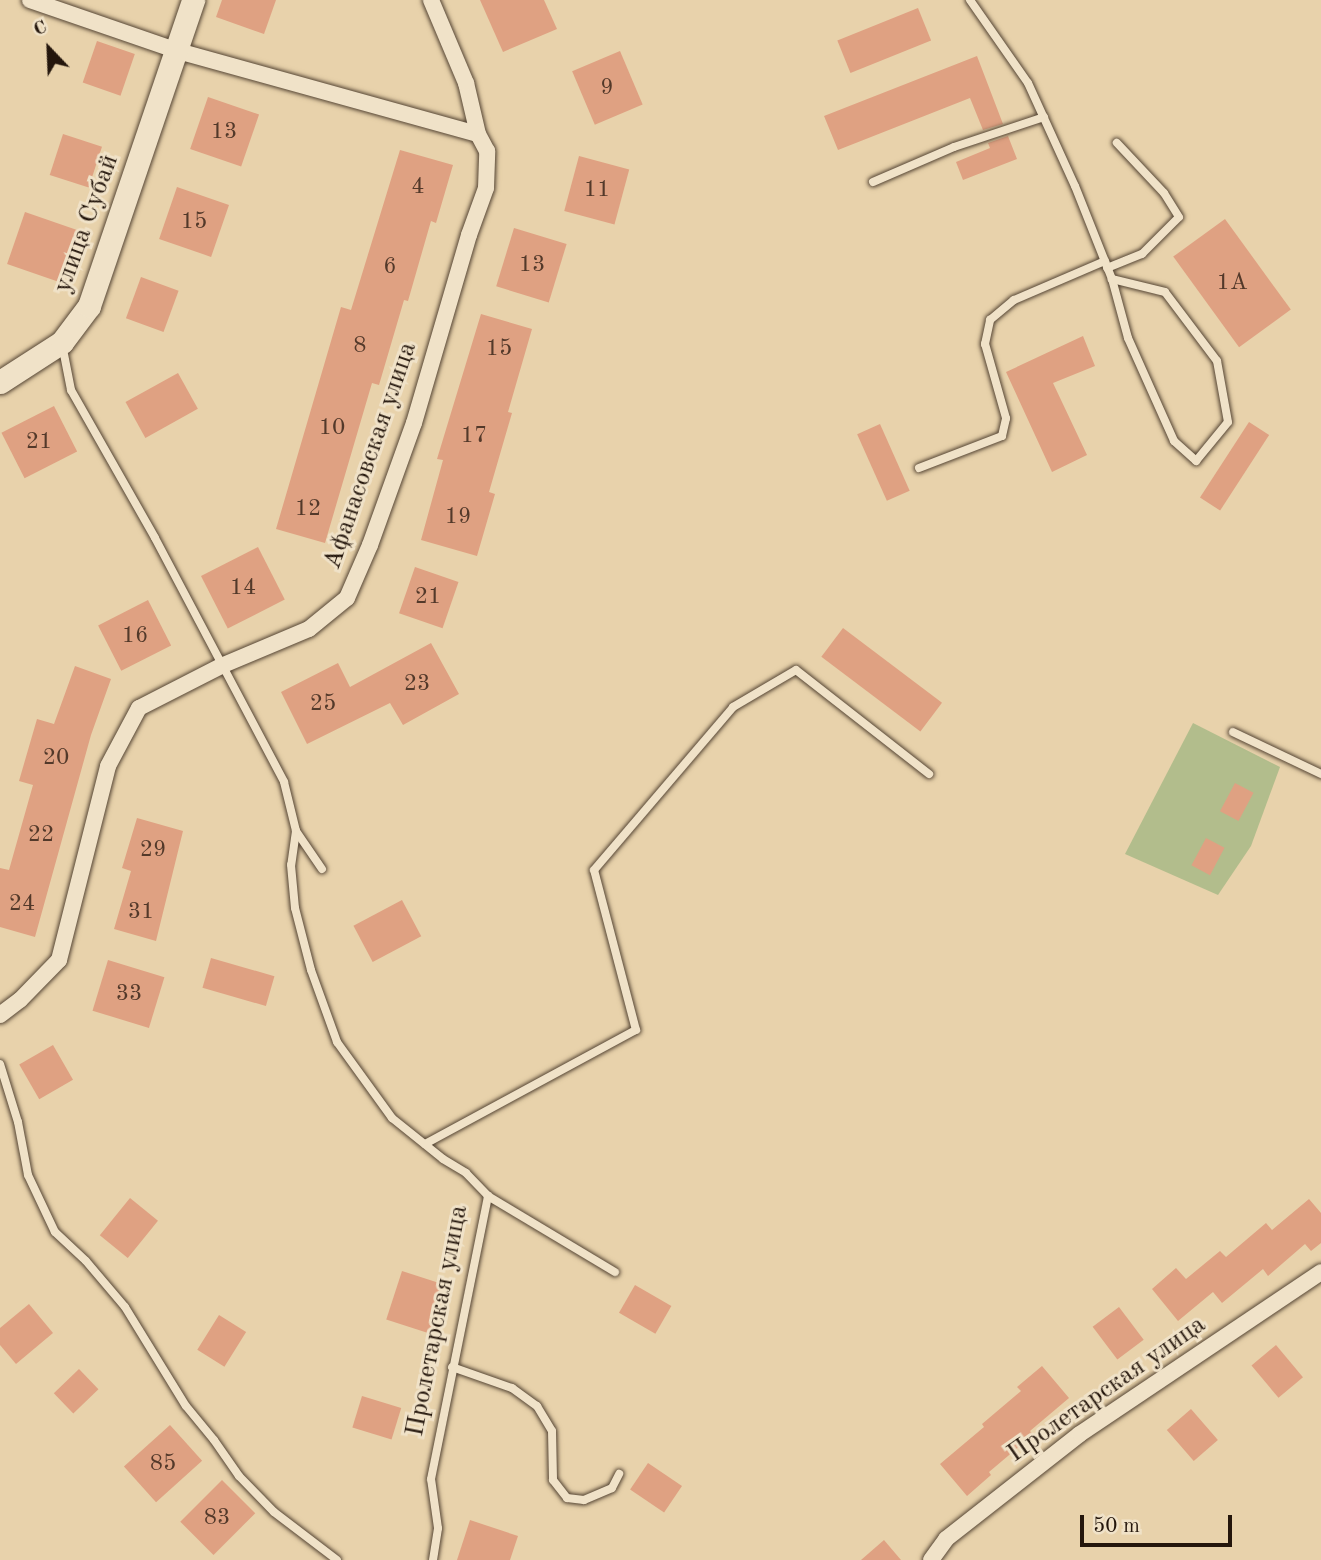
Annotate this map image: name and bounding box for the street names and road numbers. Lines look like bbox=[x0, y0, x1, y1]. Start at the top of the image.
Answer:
street label: улица Субай bbox=[48, 151, 126, 297]
street label: Афанасовская улица bbox=[317, 338, 425, 574]
street label: Пролетарская улица bbox=[400, 1203, 476, 1439]
street label: Пролетарская улица bbox=[1002, 1310, 1212, 1470]

